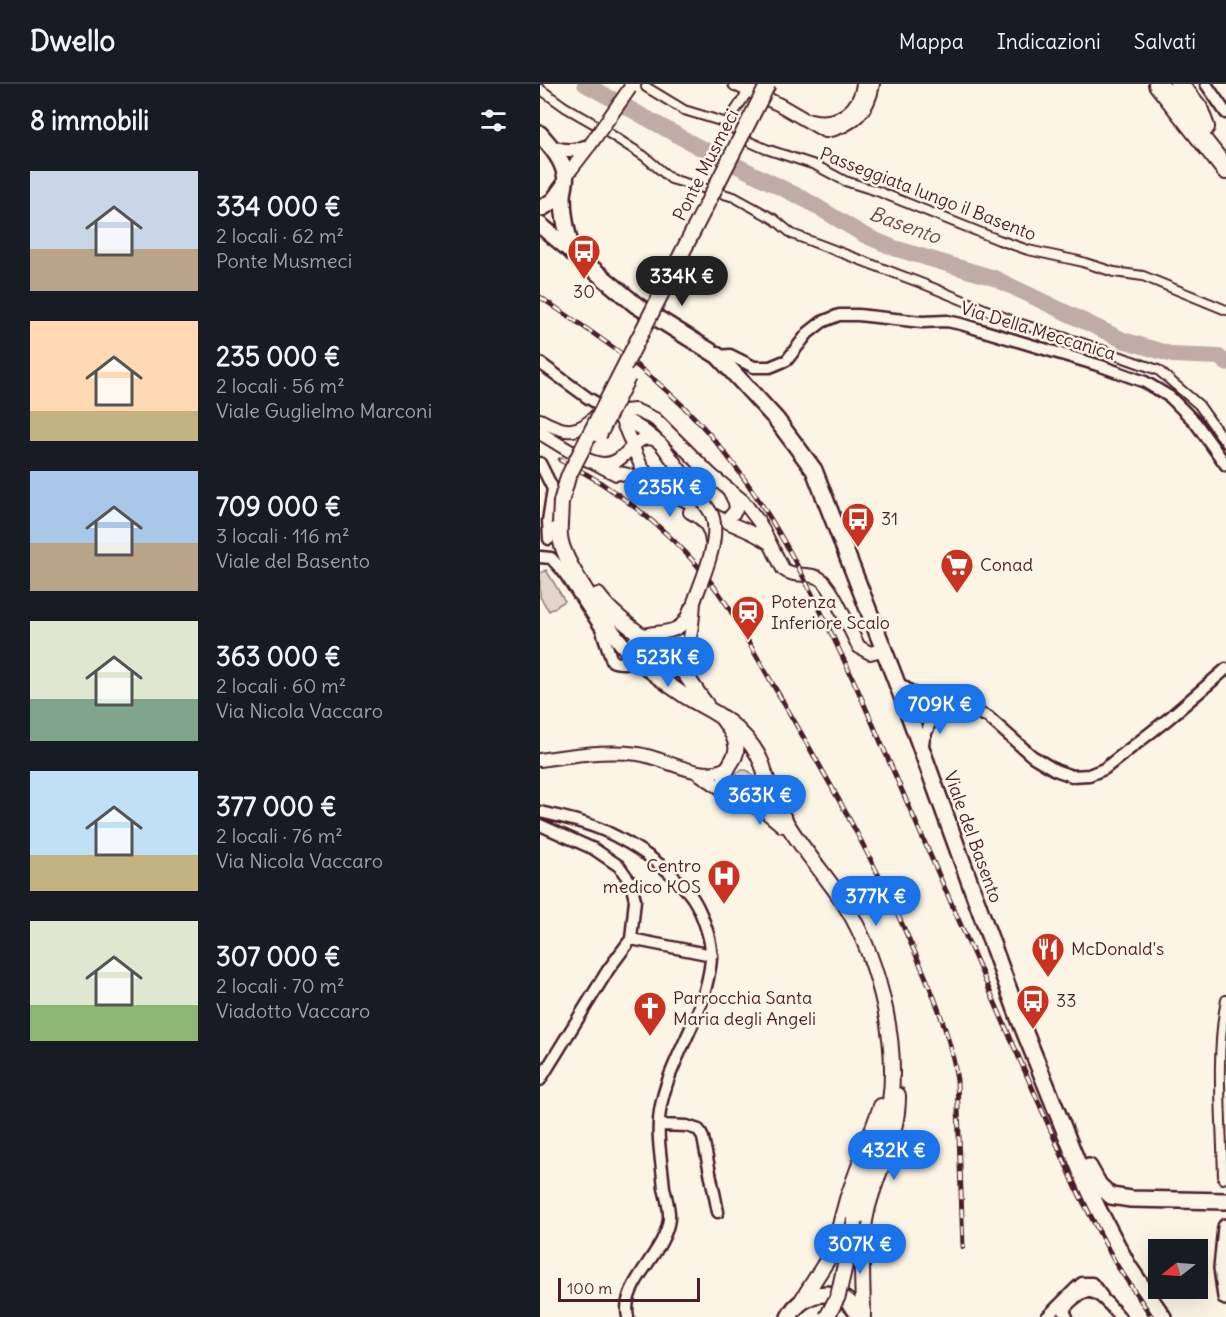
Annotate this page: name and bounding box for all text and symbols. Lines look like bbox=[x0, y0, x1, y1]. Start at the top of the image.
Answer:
text: Dwello bbox=[30, 23, 115, 59]
text: Mappa bbox=[899, 28, 964, 55]
text: Indicazioni bbox=[997, 28, 1101, 55]
text: Salvati bbox=[1134, 28, 1196, 55]
text: 8 immobili bbox=[30, 104, 149, 137]
icon: filters bbox=[477, 104, 510, 137]
street label: Ponte Musmeci bbox=[667, 105, 744, 225]
street label: Passeggiata lungo il Basento bbox=[817, 143, 1039, 245]
text: 334 000 € bbox=[216, 190, 341, 223]
icon: home bbox=[78, 195, 150, 267]
water label: Basento bbox=[866, 201, 944, 249]
text: 2 locali · 62 m² bbox=[216, 223, 344, 248]
bus stop icon: 30 bbox=[566, 233, 602, 280]
text: Ponte Musmeci bbox=[216, 248, 352, 273]
pin: 334K € bbox=[633, 256, 731, 307]
text: 334K € bbox=[650, 263, 714, 288]
place label: 30 bbox=[573, 280, 595, 303]
street label: Via Della Meccanica bbox=[958, 296, 1119, 365]
text: 235 000 € bbox=[216, 340, 340, 373]
icon: home bbox=[78, 345, 150, 417]
text: 2 locali · 56 m² bbox=[216, 373, 345, 398]
text: Viale Guglielmo Marconi bbox=[216, 398, 432, 423]
pin: 235K € bbox=[621, 467, 719, 518]
text: 235K € bbox=[638, 474, 702, 499]
text: 709 000 € bbox=[216, 490, 341, 523]
icon: home bbox=[78, 495, 150, 567]
bus stop icon: 31 bbox=[840, 501, 876, 548]
place label: 31 bbox=[881, 507, 898, 530]
text: 3 locali · 116 m² bbox=[216, 523, 349, 548]
supermarket icon: Conad bbox=[939, 547, 975, 594]
text: Viale del Basento bbox=[216, 548, 370, 573]
place label: Conad bbox=[980, 553, 1033, 576]
place label: Potenza Inferiore Scalo bbox=[771, 590, 890, 634]
station icon: Potenza Inferiore Scalo bbox=[730, 594, 766, 641]
pin: 523K € bbox=[619, 637, 717, 688]
text: 363 000 € bbox=[216, 640, 341, 673]
text: 523K € bbox=[636, 644, 700, 669]
icon: home bbox=[78, 645, 150, 717]
text: 2 locali · 60 m² bbox=[216, 673, 346, 698]
pin: 709K € bbox=[891, 684, 989, 735]
text: 709K € bbox=[908, 691, 972, 716]
text: Via Nicola Vaccaro bbox=[216, 698, 383, 723]
street label: Viale del Basento bbox=[939, 768, 1008, 906]
pin: 363K € bbox=[711, 775, 809, 826]
text: 363K € bbox=[728, 782, 792, 807]
text: 377 000 € bbox=[216, 790, 337, 823]
icon: home bbox=[78, 795, 150, 867]
text: 2 locali · 76 m² bbox=[216, 823, 343, 848]
text: Via Nicola Vaccaro bbox=[216, 848, 383, 873]
place label: Centro medico KOS bbox=[603, 854, 701, 898]
hospital icon: Centro medico KOS bbox=[706, 858, 742, 905]
pin: 377K € bbox=[827, 876, 925, 927]
text: 377K € bbox=[846, 883, 906, 908]
restaurant icon: McDonald's bbox=[1030, 931, 1066, 978]
place label: McDonald's bbox=[1071, 937, 1164, 960]
text: 307 000 € bbox=[216, 940, 341, 973]
icon: home bbox=[78, 945, 150, 1017]
text: 2 locali · 70 m² bbox=[216, 973, 345, 998]
bus stop icon: 33 bbox=[1015, 983, 1051, 1030]
place label: Parrocchia Santa Maria degli Angeli bbox=[673, 986, 816, 1030]
place label: 33 bbox=[1056, 989, 1076, 1012]
church icon: Parrocchia Santa Maria degli Angeli bbox=[632, 990, 668, 1037]
text: Viadotto Vaccaro bbox=[216, 998, 370, 1023]
pin: 432K € bbox=[845, 1130, 943, 1181]
text: 432K € bbox=[862, 1137, 926, 1162]
pin: 307K € bbox=[811, 1224, 909, 1275]
text: 307K € bbox=[828, 1231, 892, 1256]
north arrow bbox=[1148, 1239, 1208, 1299]
map controls bbox=[1148, 1239, 1208, 1299]
scale bar bbox=[558, 1275, 700, 1302]
text: 100 m bbox=[567, 1278, 612, 1298]

